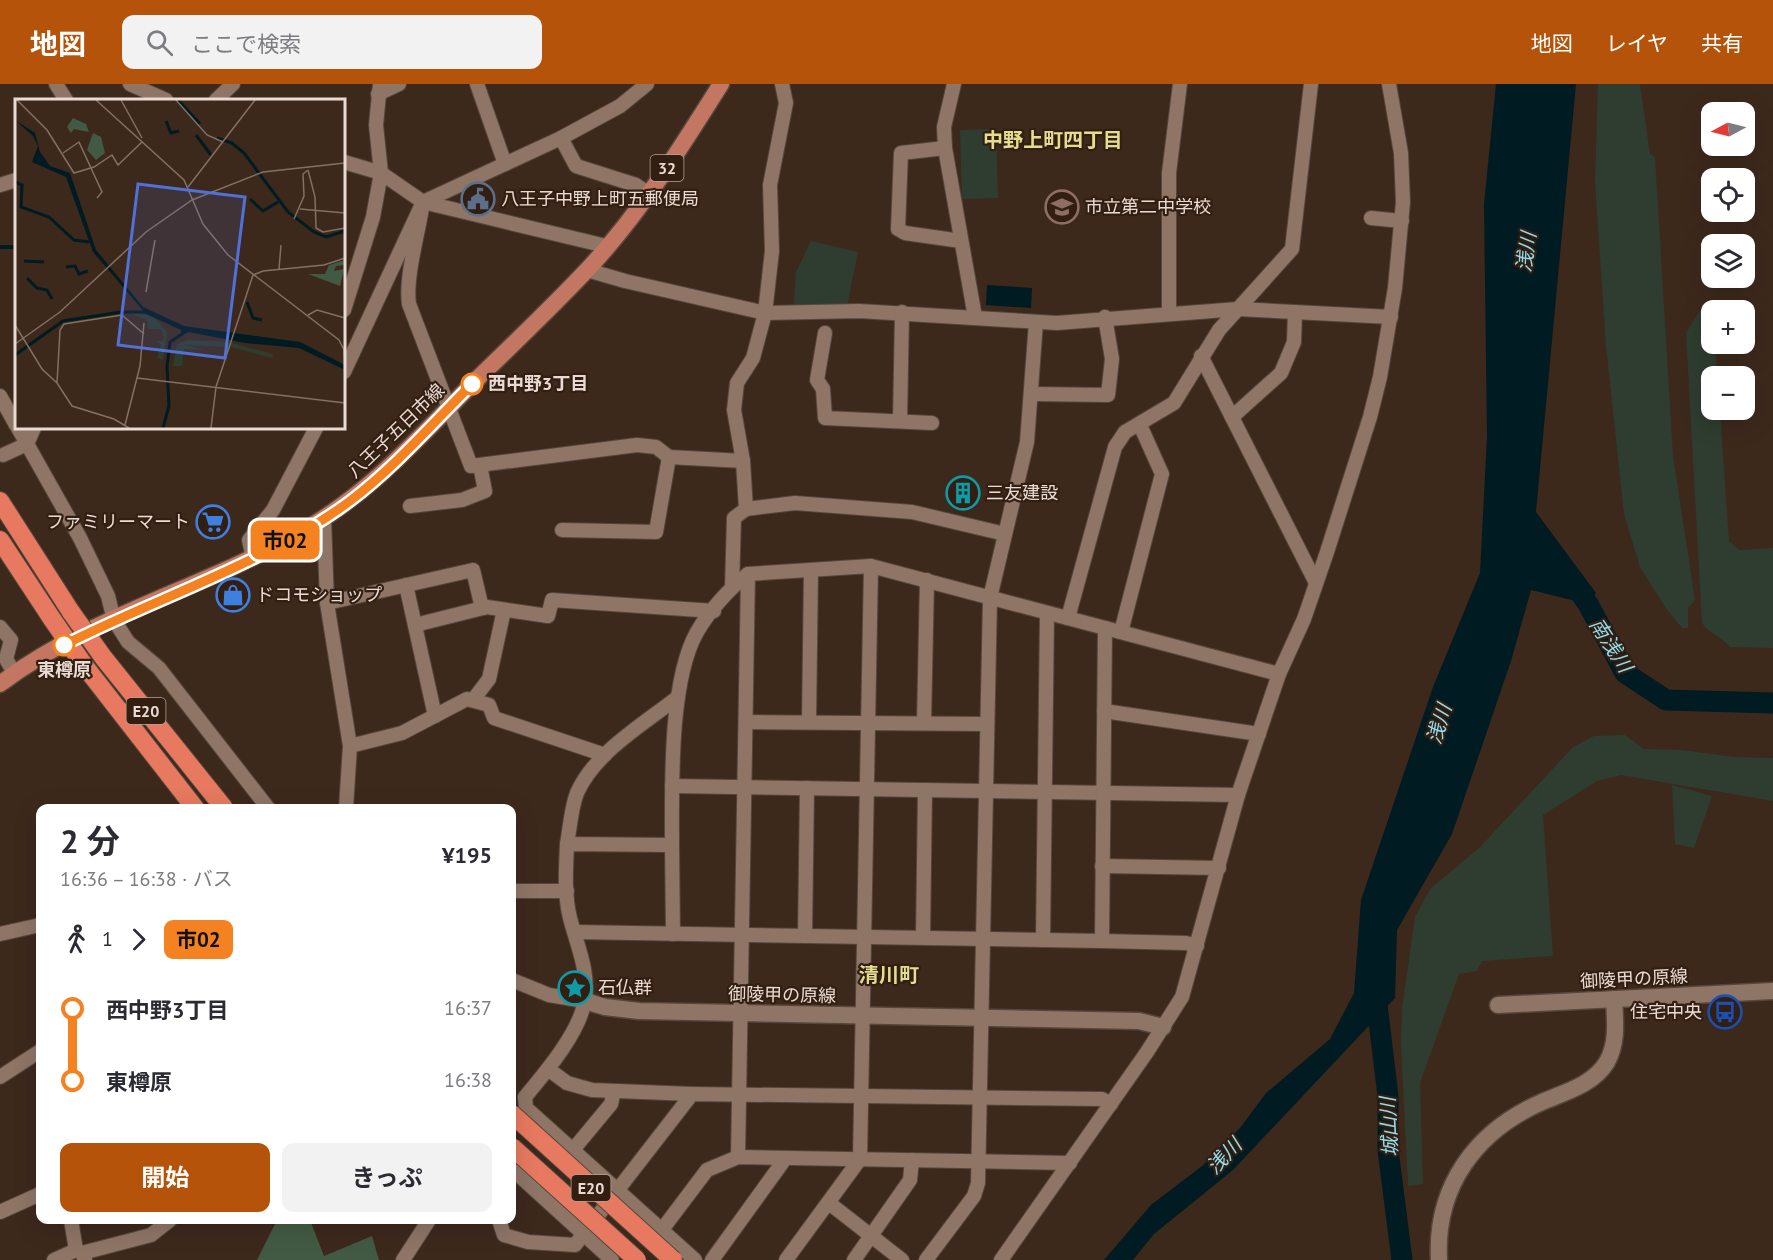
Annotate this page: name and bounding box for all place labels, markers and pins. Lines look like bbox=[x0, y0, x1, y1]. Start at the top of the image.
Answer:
public building icon: 八王子中野上町五郵便局 bbox=[460, 181, 496, 217]
place label: 八王子中野上町五郵便局 bbox=[501, 187, 699, 210]
school or university icon: 市立第二中学校 bbox=[1044, 189, 1080, 225]
place label: 市立第二中学校 bbox=[1085, 195, 1211, 218]
place label: 西中野3丁目 bbox=[488, 372, 588, 395]
marker: 西中野3丁目 bbox=[461, 373, 483, 395]
building icon: 三友建設 bbox=[945, 475, 981, 511]
place label: 三友建設 bbox=[986, 481, 1058, 504]
supermarket icon: ファミリーマート bbox=[195, 504, 231, 540]
place label: ファミリーマート bbox=[46, 510, 190, 533]
shop icon: ドコモショップ bbox=[215, 577, 251, 613]
place label: ドコモショップ bbox=[256, 583, 382, 606]
marker: 東樽原 bbox=[53, 634, 75, 656]
place label: 東樽原 bbox=[37, 658, 91, 681]
place icon: 石仏群 bbox=[557, 970, 593, 1006]
place label: 石仏群 bbox=[598, 976, 652, 999]
bus stop icon: 住宅中央 bbox=[1707, 994, 1743, 1030]
place label: 住宅中央 bbox=[1630, 1000, 1702, 1023]

